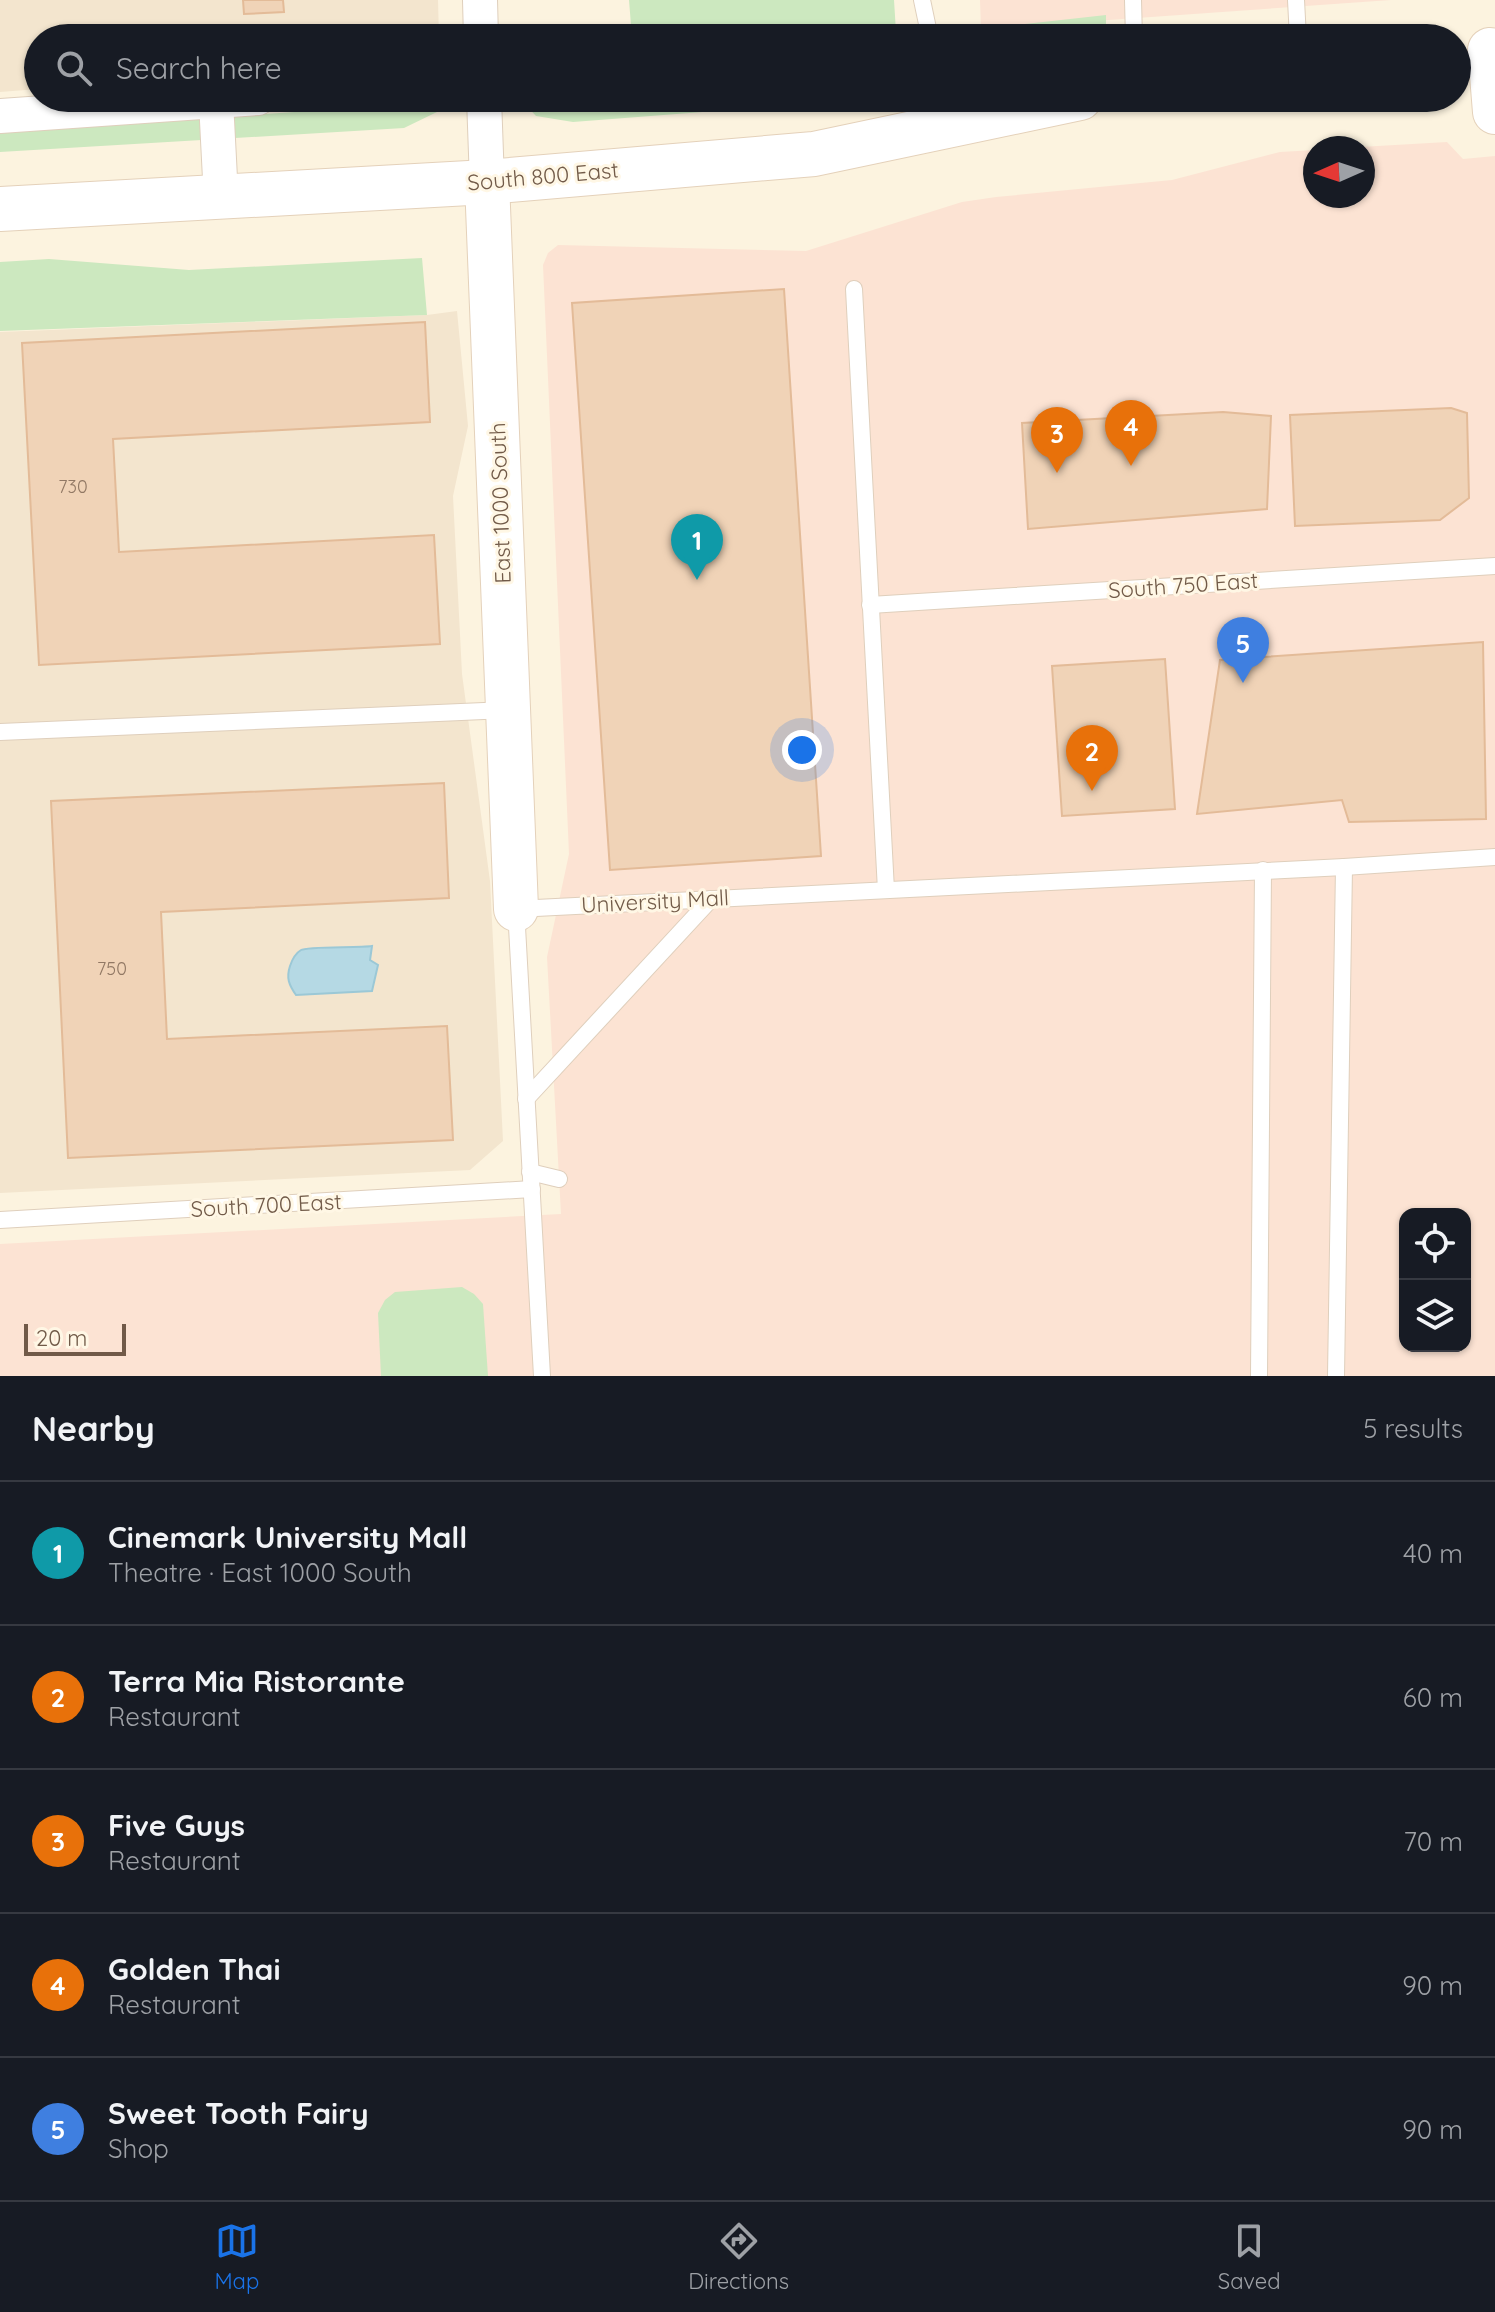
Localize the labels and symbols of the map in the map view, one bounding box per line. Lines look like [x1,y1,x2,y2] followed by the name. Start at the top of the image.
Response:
[1303,136,1375,208] north arrow
[466,155,620,197] street label: South 800 East
[1105,400,1157,466] pin: 4
[1031,407,1083,473] pin: 3
[483,422,517,584] street label: East 1000 South
[58,475,88,498] house number: 730
[671,514,723,580] pin: 1
[1107,566,1259,604] street label: South 750 East
[1217,617,1269,683] pin: 5
[1066,725,1118,791] pin: 2
[782,730,822,770] your location
[580,883,730,919] street label: University Mall
[97,957,127,980] house number: 750
[190,1187,342,1223] street label: South 700 East
[24,1320,126,1356] scale bar

